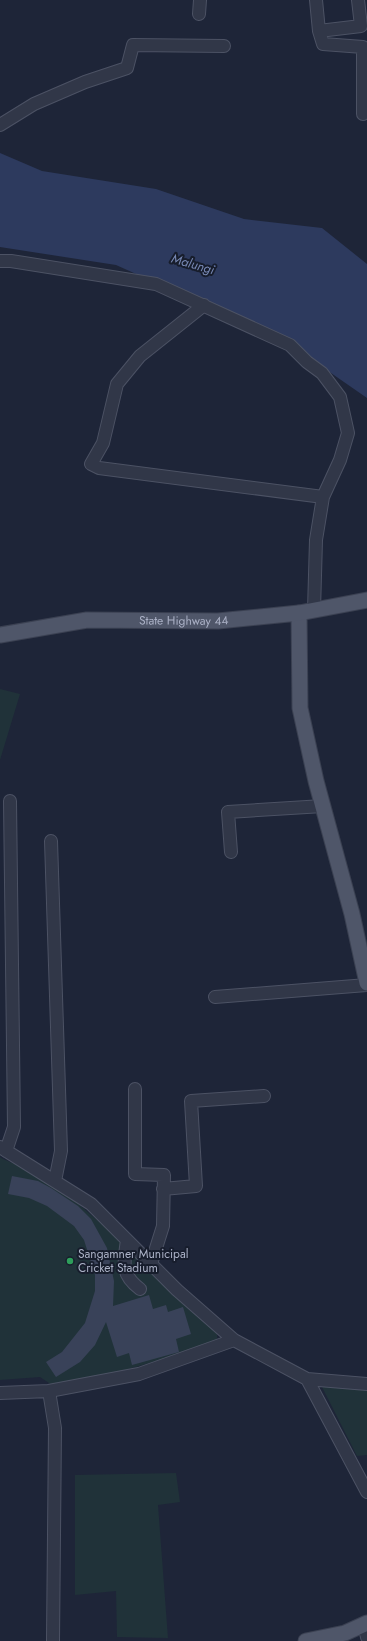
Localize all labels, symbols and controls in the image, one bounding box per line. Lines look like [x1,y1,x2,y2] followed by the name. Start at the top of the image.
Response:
[169,249,217,279] water label: Malungi
[139,611,229,630] street label: State Highway 44
[78,1245,189,1277] place label: Sangamner Municipal Cricket Stadium
[65,1256,75,1266] marker: Sangamner Municipal Cricket Stadium

